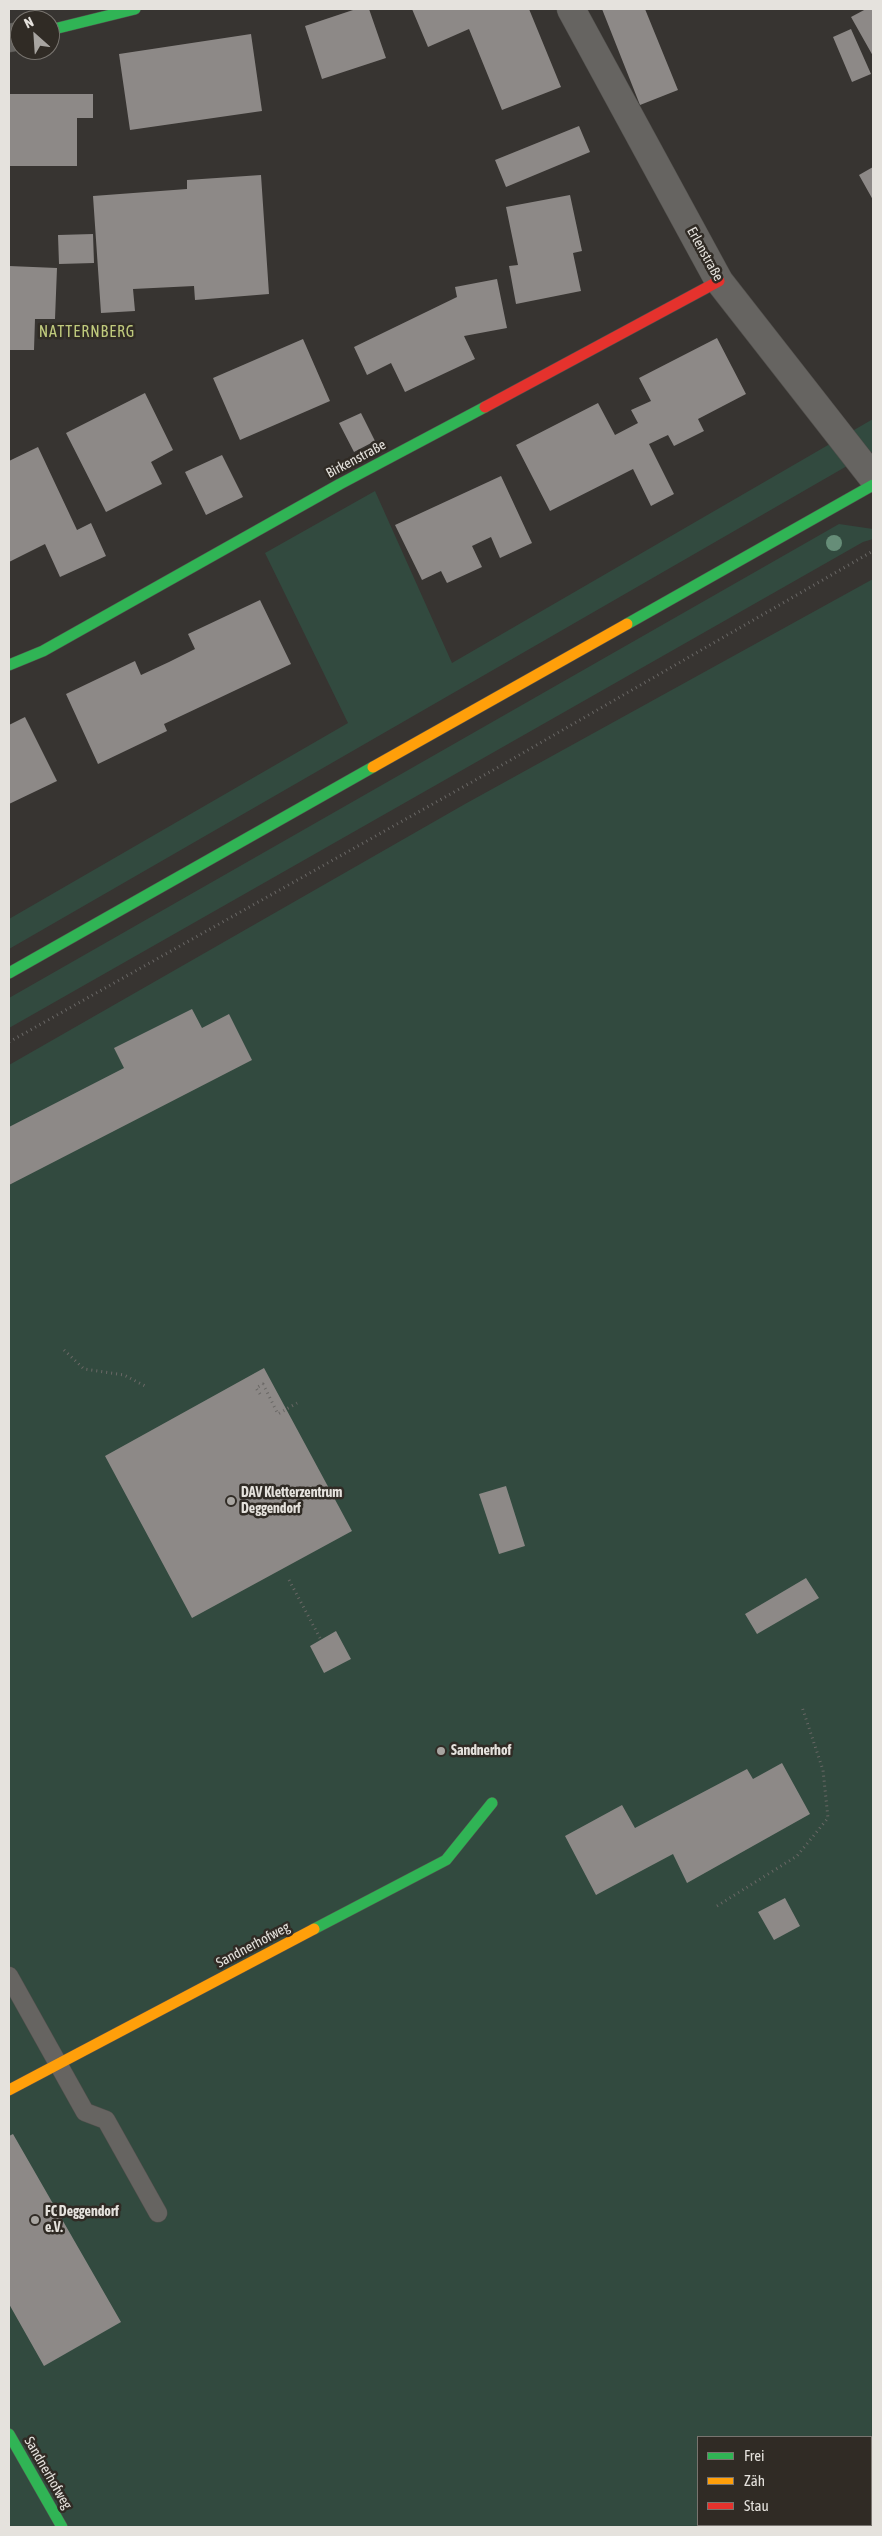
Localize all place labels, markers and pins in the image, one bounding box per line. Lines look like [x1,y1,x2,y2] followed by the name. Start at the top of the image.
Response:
[241,1485,342,1518] place label: DAV Kletterzentrum Deggendorf
[225,1495,237,1507] marker: DAV Kletterzentrum Deggendorf
[451,1743,511,1759] place label: Sandnerhof
[435,1745,447,1757] marker: Sandnerhof
[45,2204,119,2236] place label: FC Deggendorf e.V.
[29,2214,41,2226] marker: FC Deggendorf e.V.

